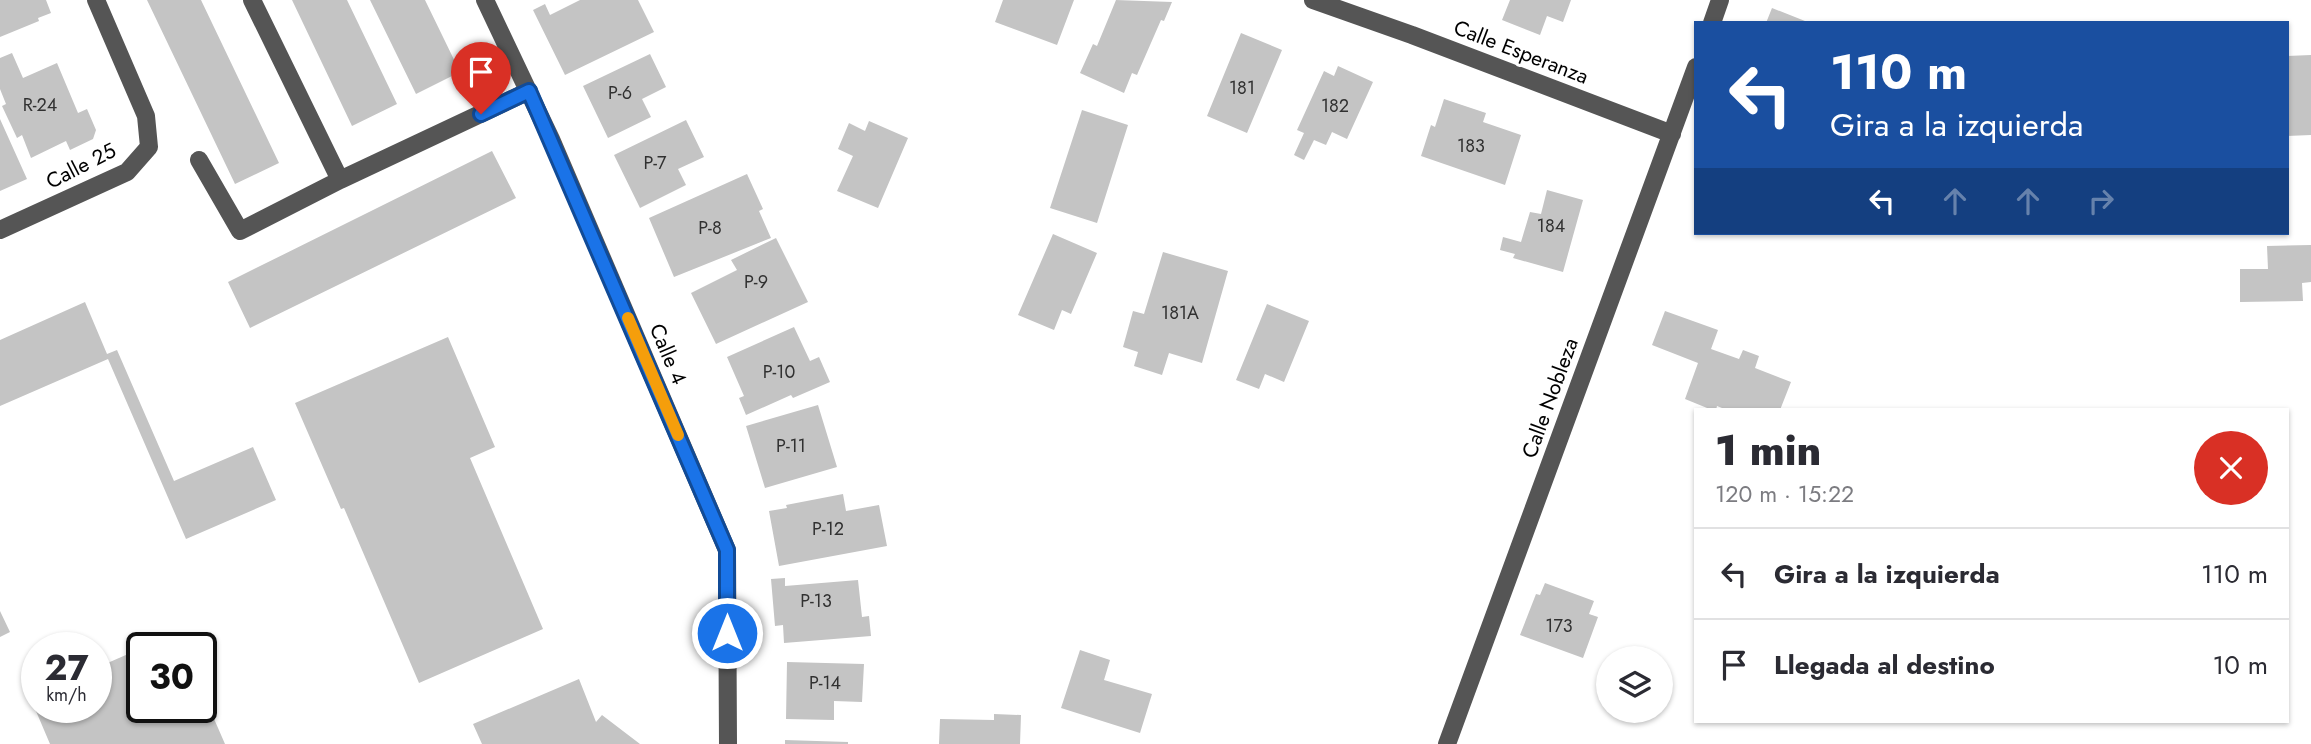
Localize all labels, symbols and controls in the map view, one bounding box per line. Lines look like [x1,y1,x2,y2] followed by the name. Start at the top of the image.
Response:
[1449,13,1593,91] street label: Calle Esperanza
[1830,37,1967,107] text: 110 m
[451,42,511,114] pin
[1715,49,1806,140] icon: left
[462,53,500,91] icon: arrive
[1229,75,1255,101] house number: 181
[608,80,632,106] house number: P-6
[23,92,57,118] house number: R-24
[1321,93,1349,119] house number: 182
[1830,102,2083,148] text: Gira a la izquierda
[1457,133,1485,159] house number: 183
[41,136,121,196] street label: Calle 25
[643,150,667,176] house number: P-7
[1863,182,1901,220] icon: left
[1936,182,1974,220] icon: ahead
[2009,182,2047,220] icon: ahead
[2082,182,2120,220] icon: right
[1537,213,1565,239] house number: 184
[698,215,722,241] house number: P-8
[744,269,768,295] house number: P-9
[1161,300,1199,326] house number: 181A
[642,319,694,389] street label: Calle 4
[1514,334,1586,462] street label: Calle Nobleza
[763,359,795,385] house number: P-10
[1715,420,1821,481] text: 1 min
[2194,431,2268,505] button: close
[776,433,806,459] house number: P-11
[1715,477,1854,511] text: 120 m · 15:22
[812,516,844,542] house number: P-12
[1715,555,1753,593] icon: left
[1774,555,2000,593] text: Gira a la izquierda
[2201,555,2268,593] text: 110 m
[800,588,832,614] house number: P-13
[690,596,764,670] position arrow
[1545,613,1573,639] house number: 173
[126,632,217,723] speed limit sign: 30
[44,643,89,693] text: 27
[1596,646,1673,723] map controls
[1596,646,1673,723] button: layers
[1715,646,1753,684] icon: arrive
[1774,646,1995,684] text: Llegada al destino
[2213,646,2268,684] text: 10 m
[809,670,841,696] house number: P-14
[46,682,87,708] text: km/h

